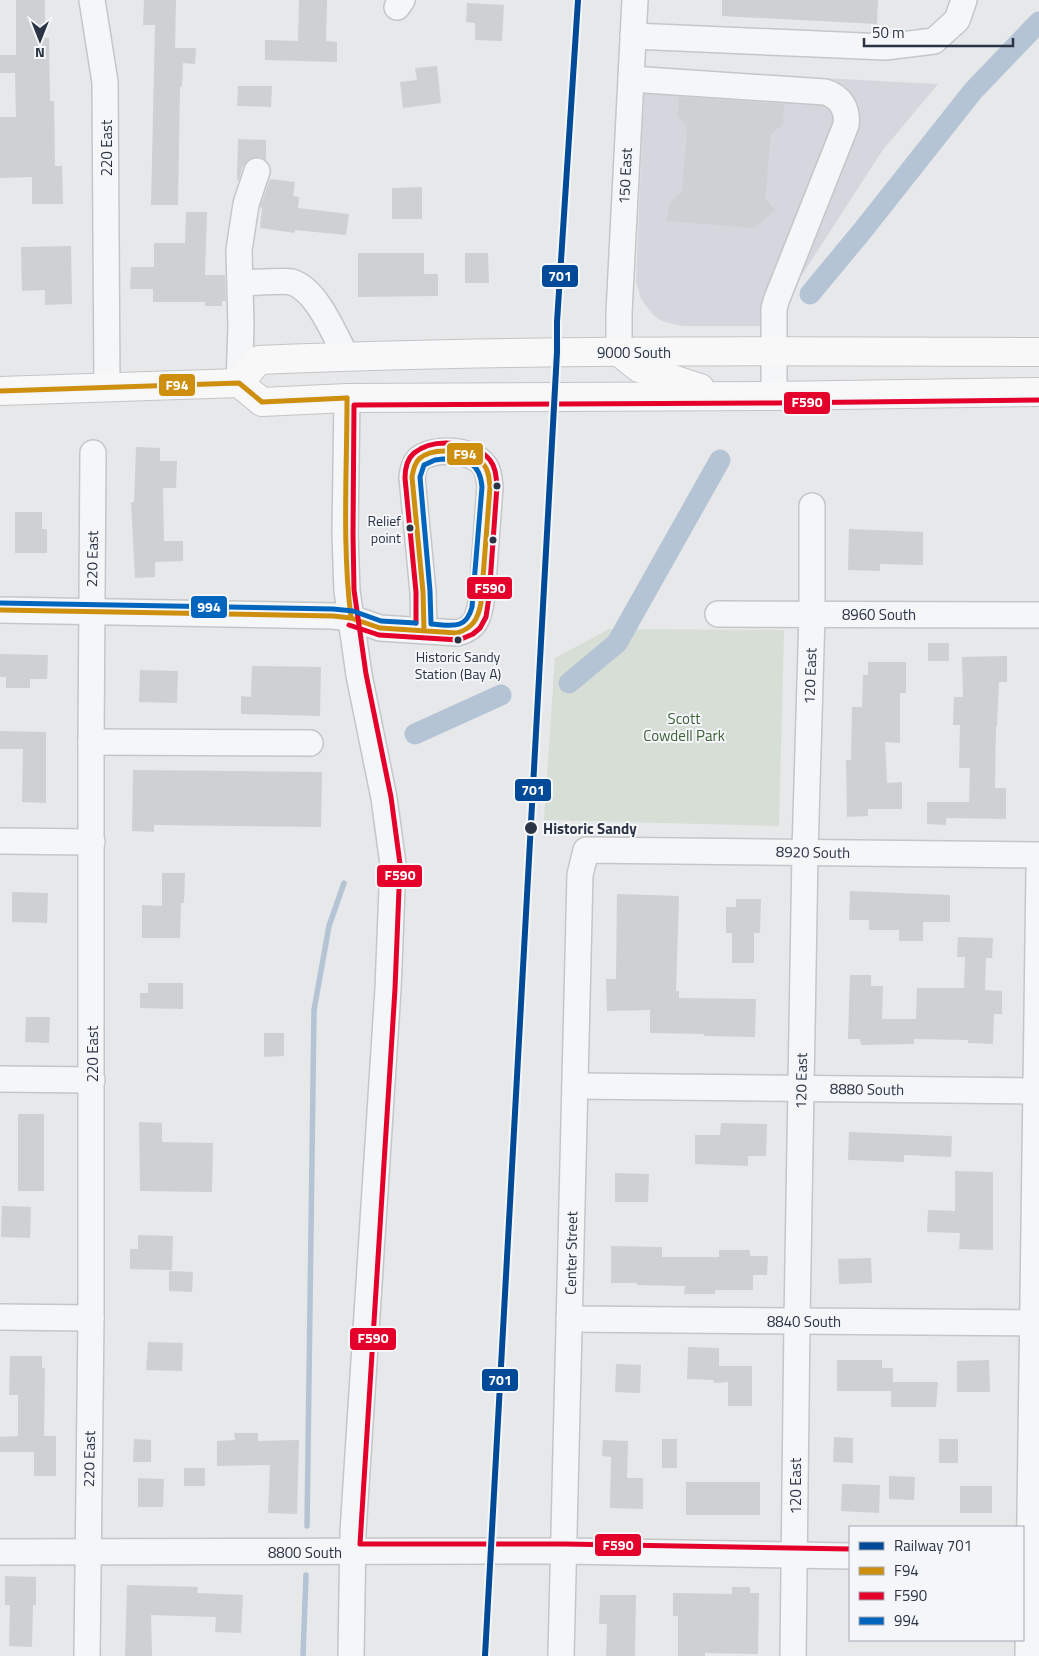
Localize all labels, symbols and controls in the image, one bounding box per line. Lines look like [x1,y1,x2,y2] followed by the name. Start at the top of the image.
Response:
[15,15,65,65] north arrow
[864,15,1013,47] scale bar
[872,21,905,44] text: 50 m
[35,43,45,64] text: N
[95,119,118,176] street label: 220 East
[612,146,638,205] street label: 150 East
[541,264,579,288] line badge: 701
[548,265,572,286] text: 701
[597,341,671,364] street label: 9000 South
[158,373,196,397] line badge: F94
[165,374,189,395] text: F94
[783,391,831,415] line badge: F590
[792,391,823,412] text: F590
[446,442,484,466] line badge: F94
[453,443,477,464] text: F94
[492,481,502,491] unlabelled marker
[367,510,401,548] place label: Relief point
[405,523,415,533] marker: Relief point
[80,530,104,587] street label: 220 East
[488,535,498,545] unlabelled marker
[466,576,513,600] line badge: F590
[475,577,506,598] text: F590
[190,595,228,619] line badge: 994
[197,596,221,617] text: 994
[842,603,916,626] street label: 8960 South
[453,635,463,645] marker: Historic Sandy Station (Bay A)
[415,646,501,684] place label: Historic Sandy Station (Bay A)
[798,647,823,705] street label: 120 East
[643,707,725,747] park label: Scott Cowdell Park
[514,778,552,802] line badge: 701
[521,779,545,800] text: 701
[543,817,637,840] place label: Historic Sandy
[523,820,539,836] marker: Historic Sandy
[776,840,850,864] street label: 8920 South
[376,864,423,888] line badge: F590
[385,864,416,885] text: F590
[81,1025,104,1082] street label: 220 East
[789,1052,813,1109] street label: 120 East
[830,1077,904,1101] street label: 8880 South
[559,1210,583,1295] street label: Center Street
[767,1310,841,1333] street label: 8840 South
[349,1327,397,1351] line badge: F590
[358,1327,389,1348] text: F590
[481,1368,519,1392] line badge: 701
[488,1369,512,1390] text: 701
[77,1430,101,1487] street label: 220 East
[784,1457,807,1514] street label: 120 East
[849,1526,1024,1641] legend
[594,1533,642,1557] line badge: F590
[603,1534,634,1555] text: F590
[894,1534,972,1557] text: Railway 701
[268,1541,342,1564] street label: 8800 South
[894,1559,919,1582] text: F94
[894,1584,927,1607] text: F590
[894,1609,919,1632] text: 994

